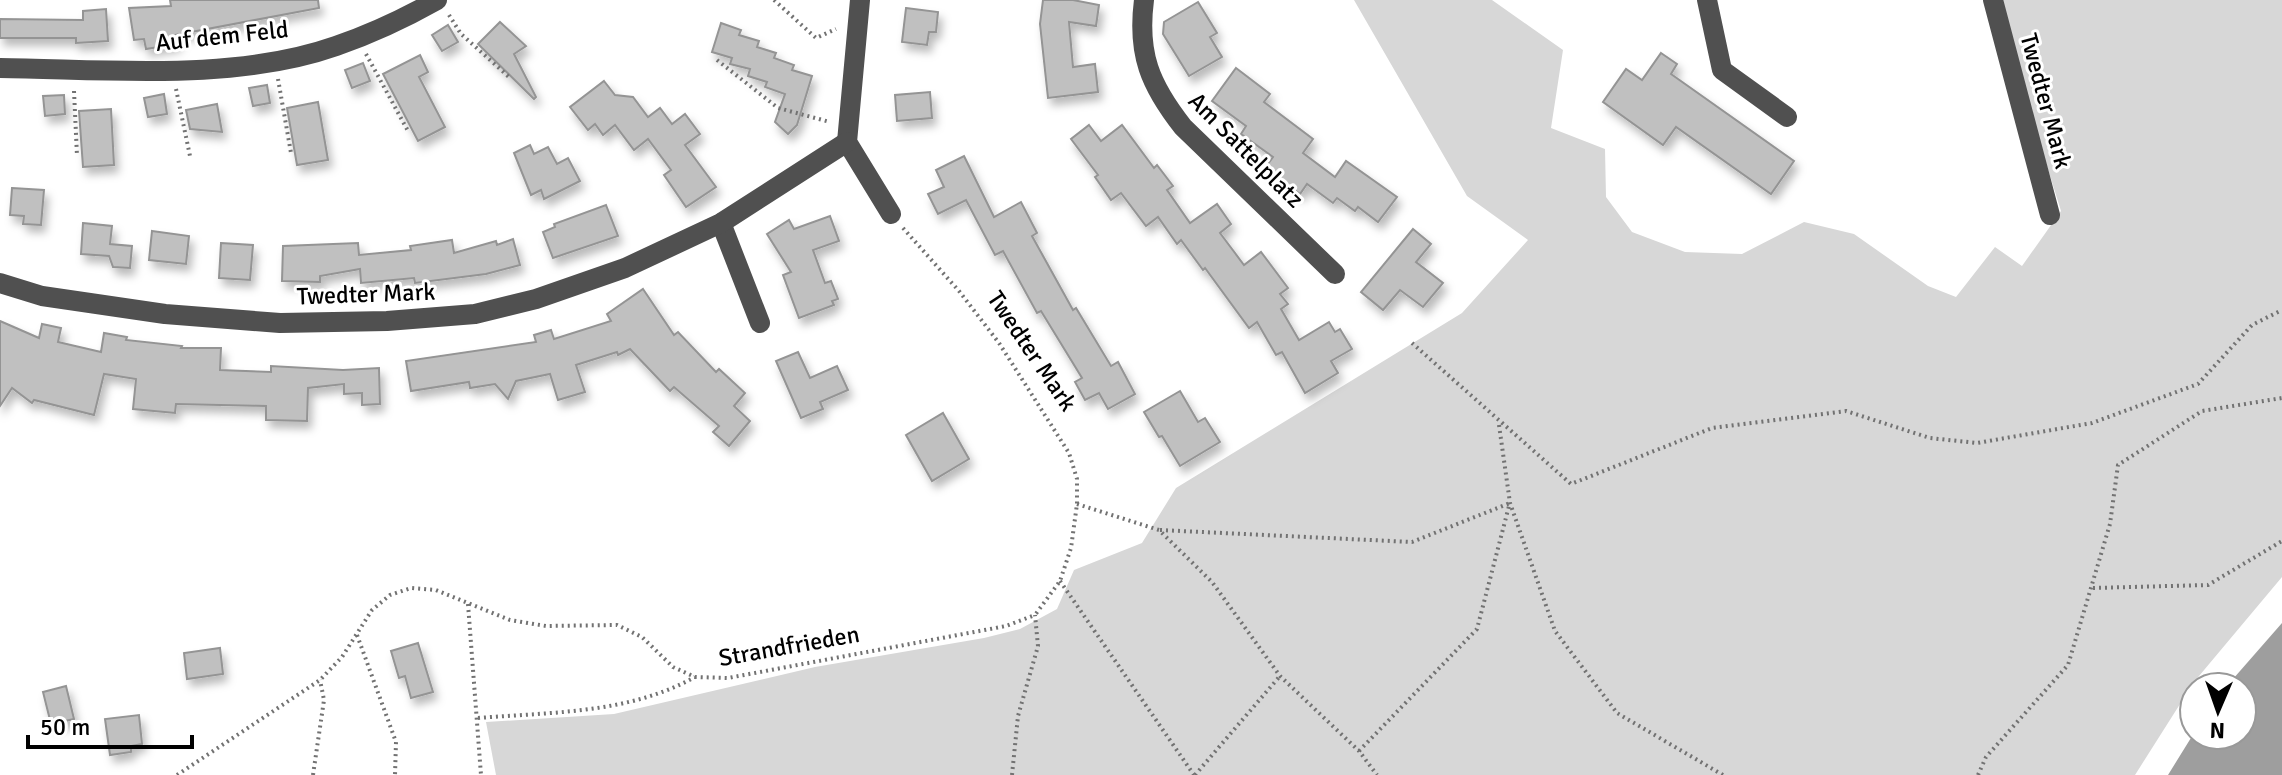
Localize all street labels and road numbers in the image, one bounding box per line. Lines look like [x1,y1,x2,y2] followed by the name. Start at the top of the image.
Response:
[154,14,290,58] street label: Auf dem Feld
[2014,30,2078,172] street label: Twedter Mark
[1182,86,1310,214] street label: Am Sattelplatz
[296,277,436,311] street label: Twedter Mark
[981,285,1083,417] street label: Twedter Mark
[716,619,862,673] street label: Strandfrieden

